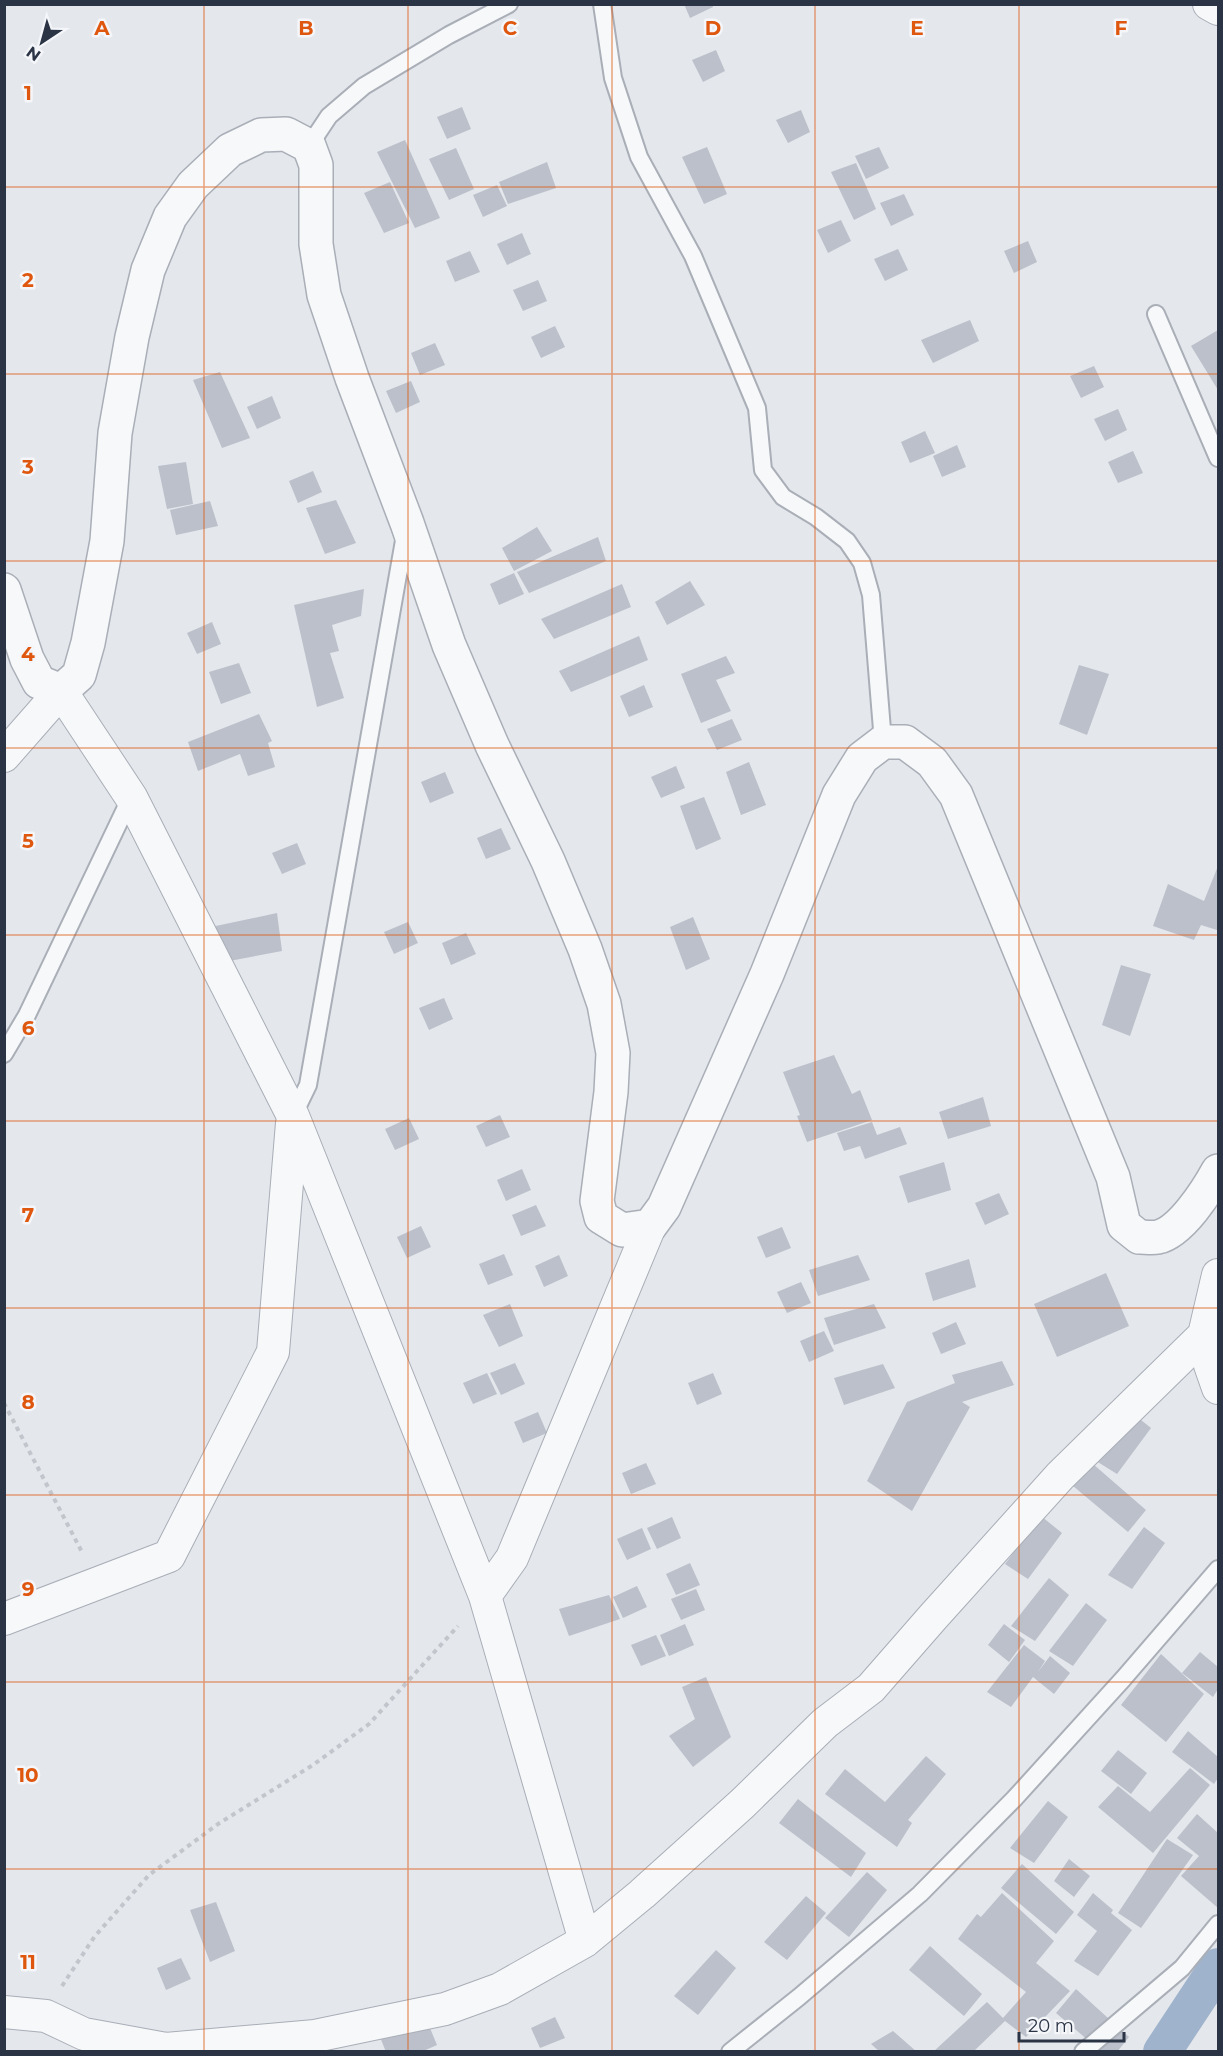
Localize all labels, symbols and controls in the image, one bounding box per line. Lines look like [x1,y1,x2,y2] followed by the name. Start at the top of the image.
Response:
[12,12,72,72] north arrow
[93,16,110,40] text: A
[298,16,314,40] text: B
[503,16,518,40] text: C
[705,16,721,40] text: D
[910,16,924,40] text: E
[1115,16,1128,40] text: F
[23,42,44,65] text: N
[24,81,32,105] text: 1
[22,268,34,292] text: 2
[21,455,34,479] text: 3
[21,642,35,666] text: 4
[22,829,34,853] text: 5
[22,1016,35,1040] text: 6
[22,1203,34,1227] text: 7
[21,1390,35,1414] text: 8
[22,1577,34,1601] text: 9
[17,1763,39,1787] text: 10
[20,1950,36,1974] text: 11
[1019,2005,1124,2043] scale bar
[1028,2015,1074,2037] text: 20 m

